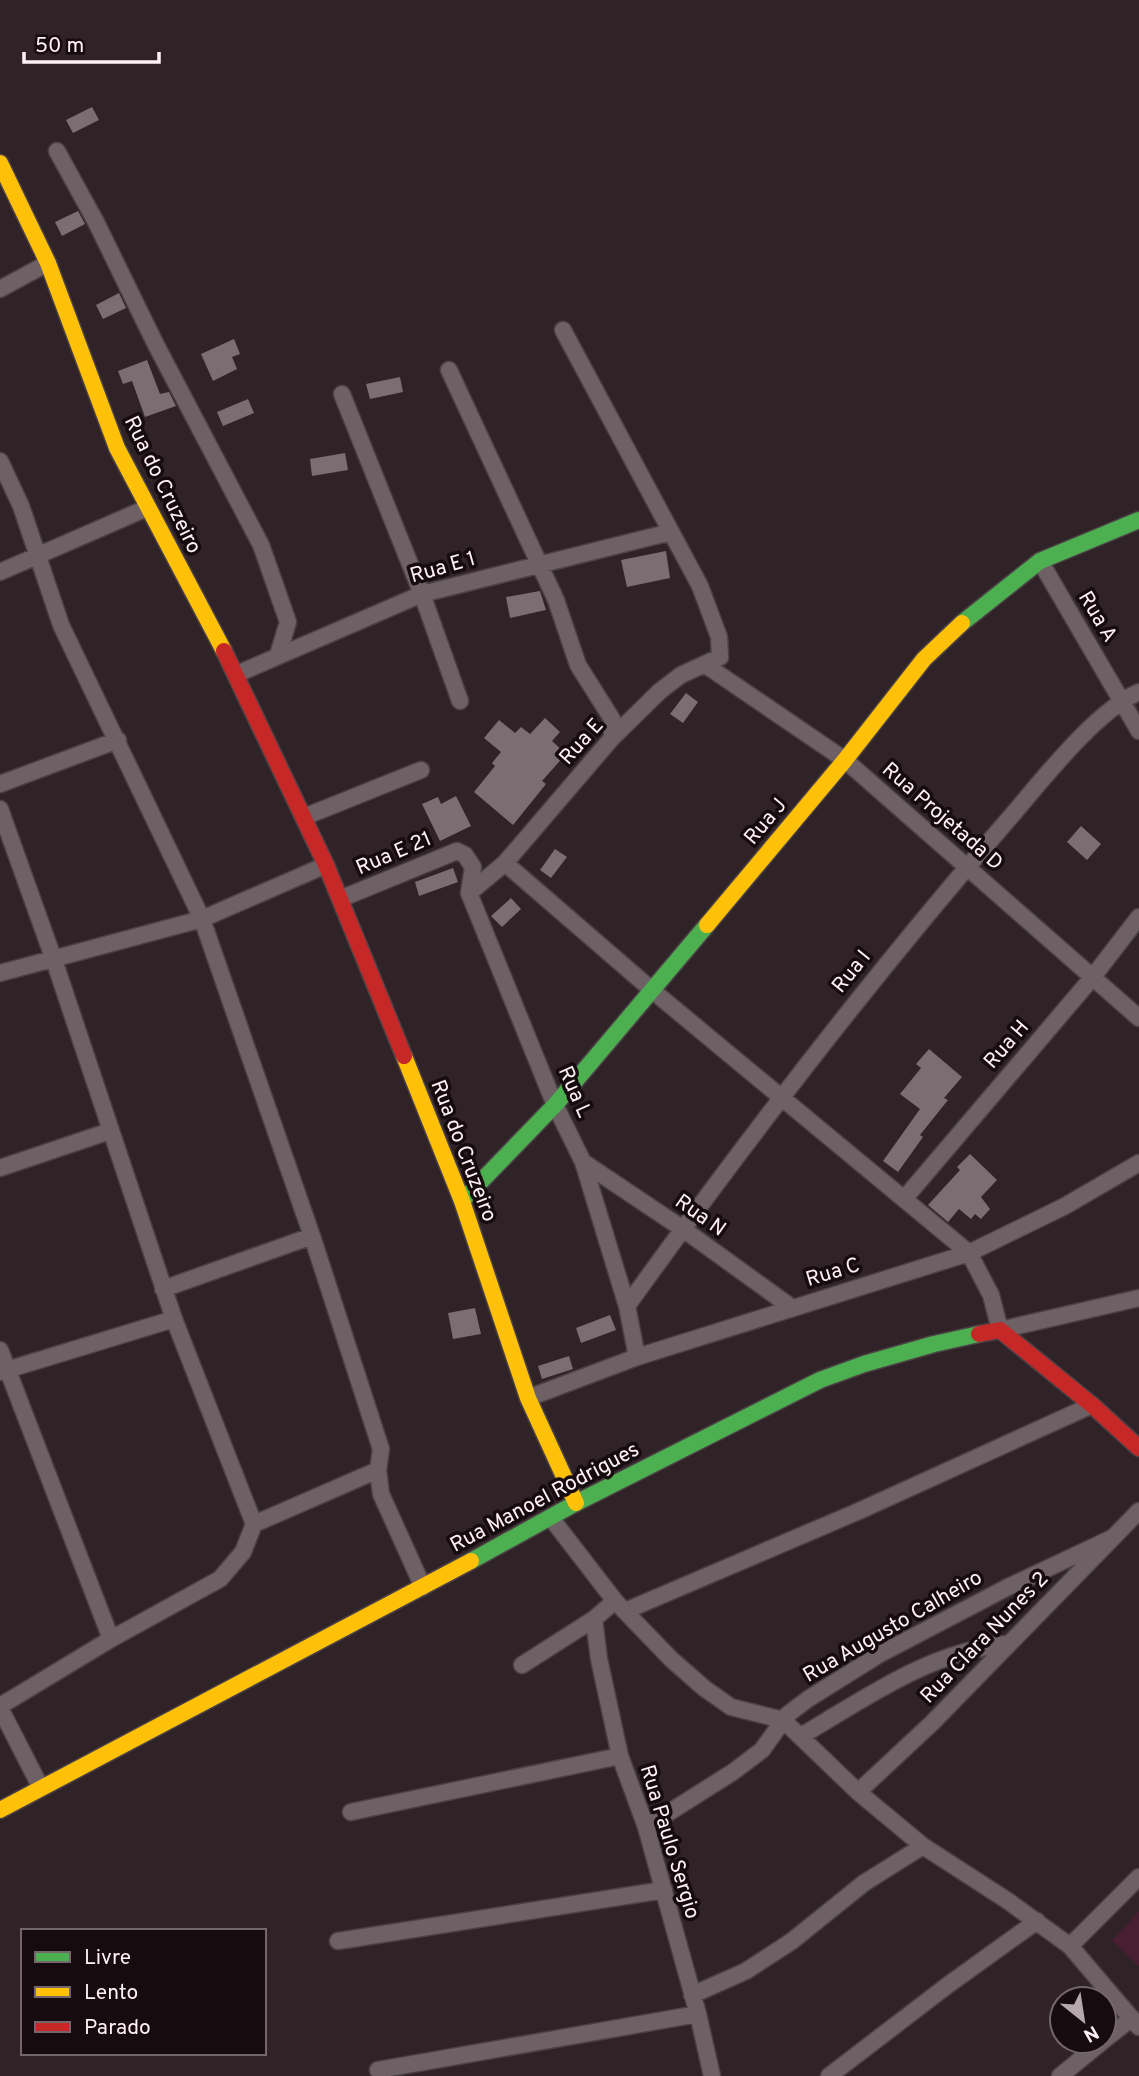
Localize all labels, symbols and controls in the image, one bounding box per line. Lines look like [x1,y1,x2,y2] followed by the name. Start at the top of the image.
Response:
[24,21,159,65] scale bar
[35,33,84,60] text: 50 m
[117,412,207,558] street label: Rua do Cruzeiro
[407,546,479,590] street label: Rua E 1
[1071,586,1123,648] street label: Rua A
[554,713,610,771] street label: Rua E
[876,757,1008,877] street label: Rua Projetada D
[739,793,793,851] street label: Rua J
[352,826,436,882] street label: Rua E 21
[827,945,877,999] street label: Rua I
[978,1015,1036,1075] street label: Rua H
[551,1062,597,1122] street label: Rua L
[424,1076,502,1226] street label: Rua do Cruzeiro
[669,1189,731,1243] street label: Rua N
[803,1252,863,1294] street label: Rua C
[446,1437,644,1559] street label: Rua Manoel Rodrigues
[799,1565,987,1689] street label: Rua Augusto Calheiro
[915,1566,1055,1710] street label: Rua Clara Nunes 2
[633,1762,705,1922] street label: Rua Paulo Sergio
[21,1929,266,2055] legend
[84,1945,131,1972] text: Livre
[84,1980,138,2007] text: Lento
[1048,1985,1118,2055] north arrow
[84,2015,151,2042] text: Parado
[1079,2019,1102,2047] text: N

